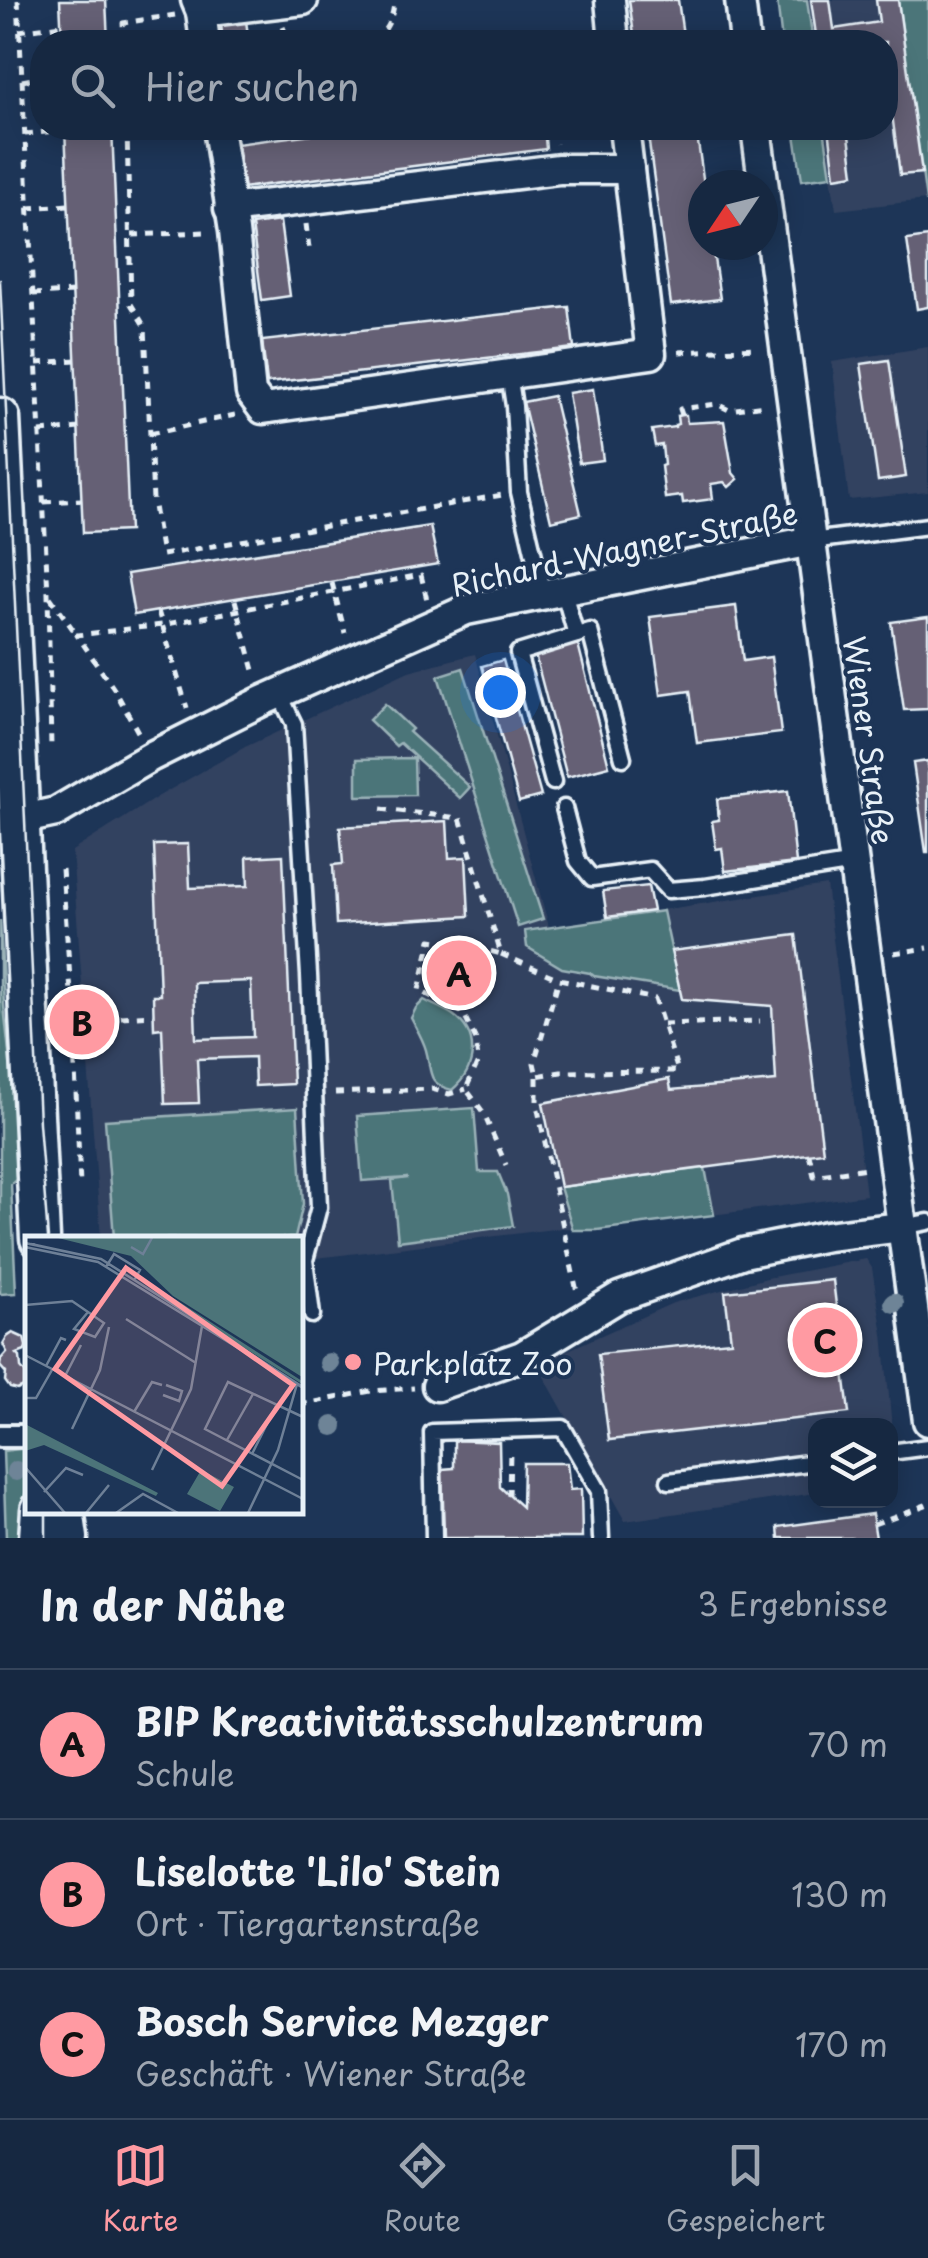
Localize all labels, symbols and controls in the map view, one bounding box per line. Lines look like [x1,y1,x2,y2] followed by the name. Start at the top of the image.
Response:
[30,30,898,140] search box
[145,57,359,114] text: Hier suchen
[65,58,120,113] icon: search
[688,170,778,260] north arrow
[447,489,801,607] street label: Richard-Wagner-Straße
[833,633,907,847] street label: Wiener Straße
[475,667,526,718] your location
[426,936,492,1010] pin: A
[49,984,114,1060] pin: B
[25,1236,302,1513] inset map
[792,1302,858,1378] pin: C
[373,1340,573,1385] place label: Parkplatz Zoo
[342,1351,364,1373] marker: Parkplatz Zoo
[808,1418,898,1508] map controls
[808,1418,898,1508] button: layers
[40,1572,285,1635] text: In der Nähe
[697,1579,888,1627] text: 3 Ergebnisse
[135,1692,704,1749] text: BIP Kreativitätsschulzentrum
[60,1720,85,1768] text: A
[808,1720,888,1768] text: 70 m
[135,1749,234,1797] text: Schule
[135,1842,501,1899] text: Liselotte 'Lilo' Stein
[62,1870,83,1918] text: B
[791,1870,888,1918] text: 130 m
[135,1899,480,1947] text: Ort · Tiergartenstraße
[135,1992,549,2049] text: Bosch Service Mezger
[60,2020,85,2068] text: C
[795,2020,888,2068] text: 170 m
[135,2049,527,2097] text: Geschäft · Wiener Straße
[103,2138,178,2241] tab: Karte
[384,2138,461,2241] tab: Route
[666,2138,825,2241] tab: Gespeichert

